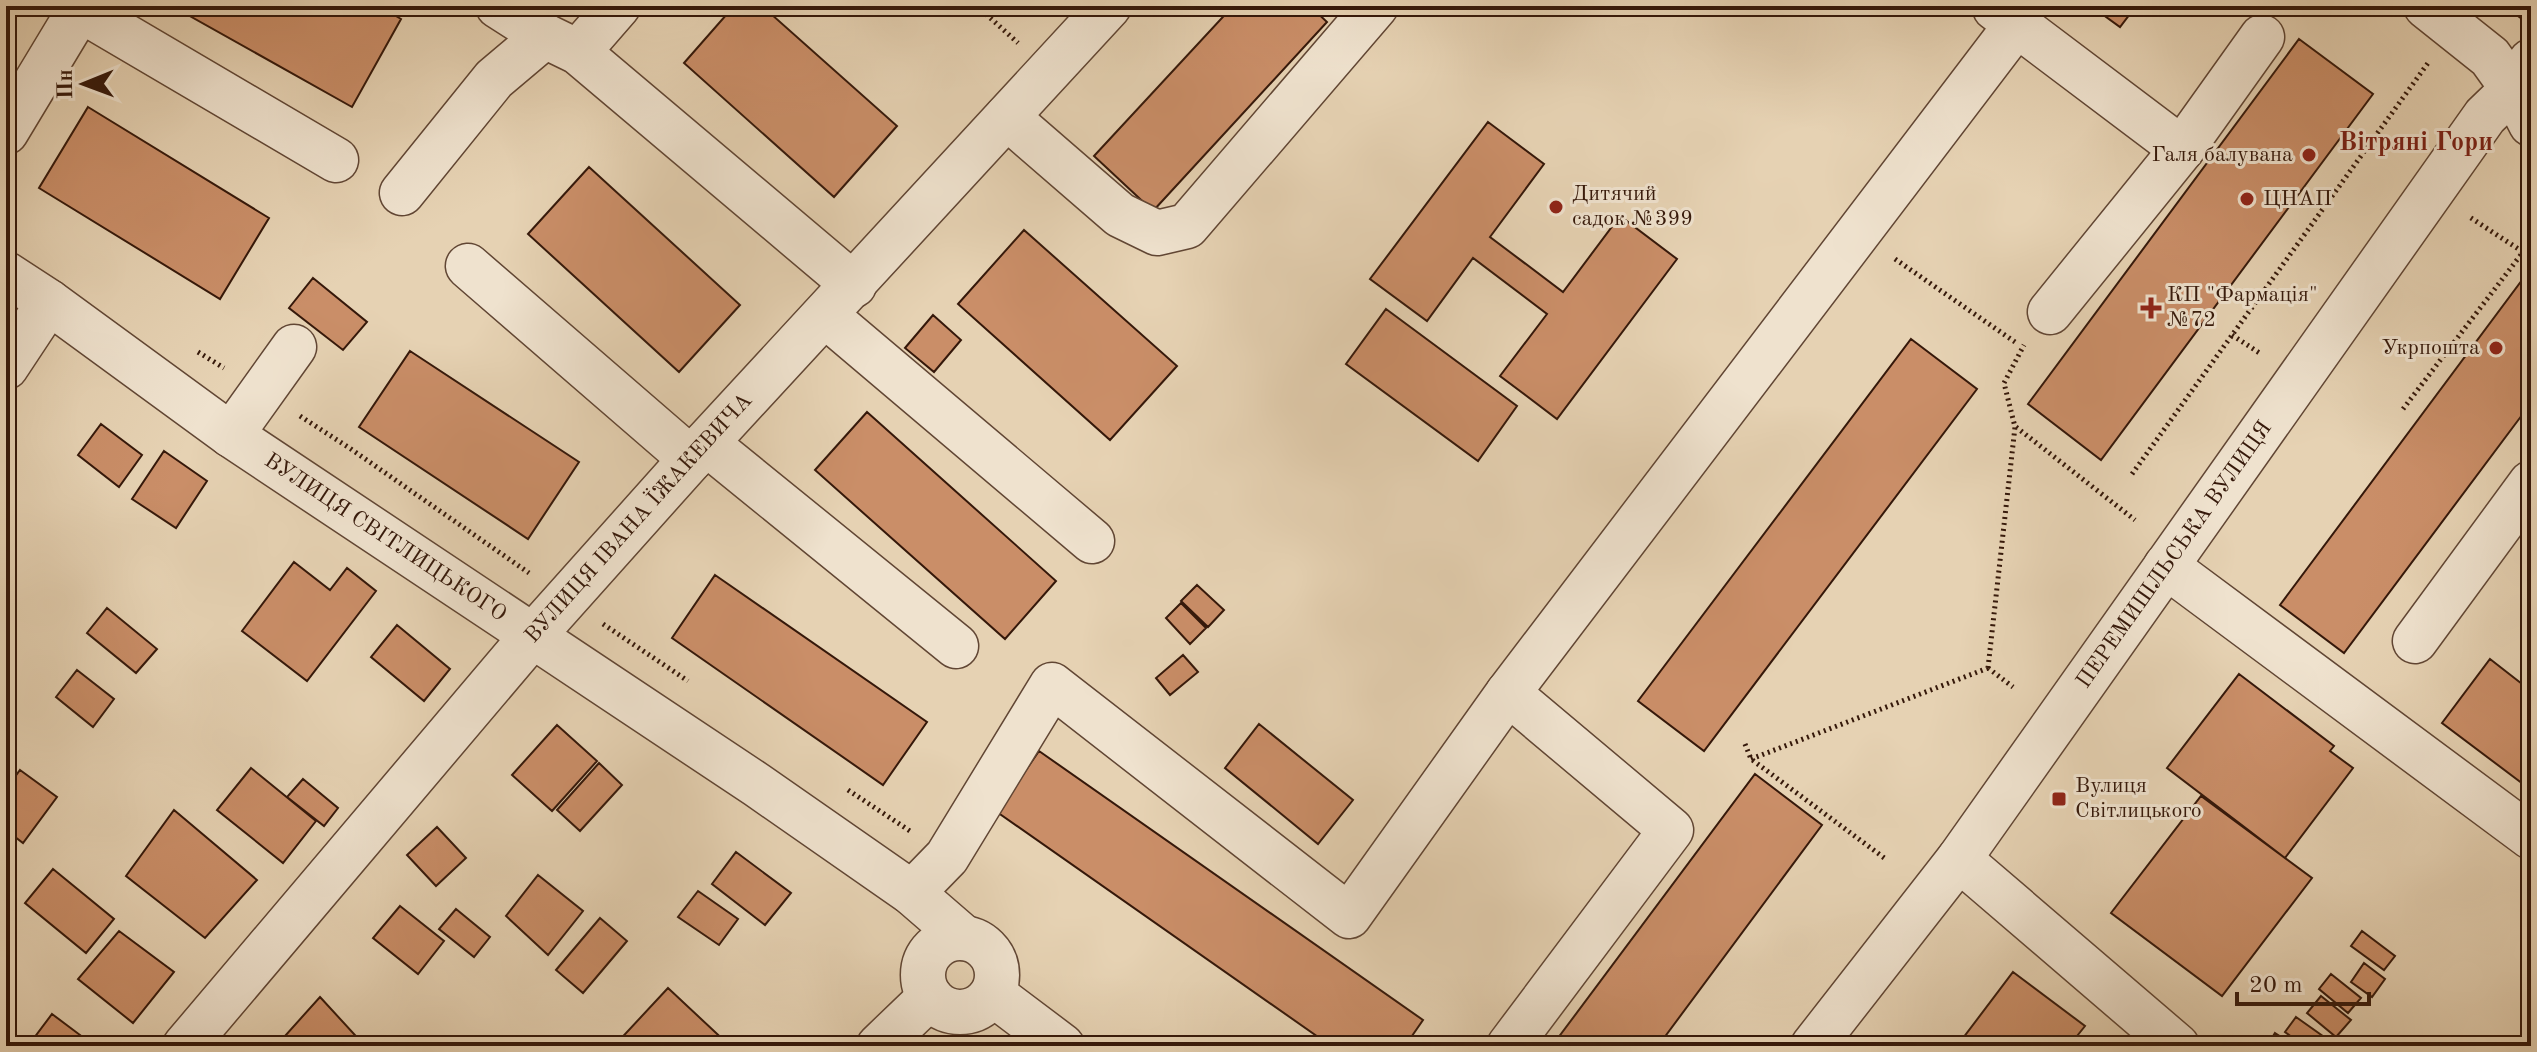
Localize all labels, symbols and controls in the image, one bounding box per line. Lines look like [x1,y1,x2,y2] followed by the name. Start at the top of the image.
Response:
[44,44,124,124] north arrow
[55,69,77,100] text: Пн
[2339,130,2493,156] district label: Вітряні Гори
[2151,144,2293,166] place label: Галя балувана
[2300,146,2318,164] marker: Галя балувана
[1572,183,1693,230] place label: Дитячий садок №399
[2263,188,2332,210] place label: ЦНАП
[2238,190,2256,208] marker: ЦНАП
[1547,198,1565,216] marker: Дитячий садок №399
[2167,284,2318,331] place label: КП "Фармація" №72
[2142,299,2160,317] marker: КП "Фармація" №72
[2382,337,2480,359] place label: Укрпошта
[2487,339,2505,357] marker: Укрпошта
[521,389,757,647] street label: ВУЛИЦЯ ІВАНА ЇЖАКЕВИЧА
[2073,417,2276,692] street label: ПЕРЕМИШЛЬСЬКА ВУЛИЦЯ
[260,449,510,626] street label: ВУЛИЦЯ СВІТЛИЦЬКОГО
[2075,775,2202,822] place label: Вулиця Світлицького
[2050,790,2068,808] marker: Вулиця Світлицького
[2237,956,2369,1006] scale bar
[2249,974,2303,998] text: 20 m

